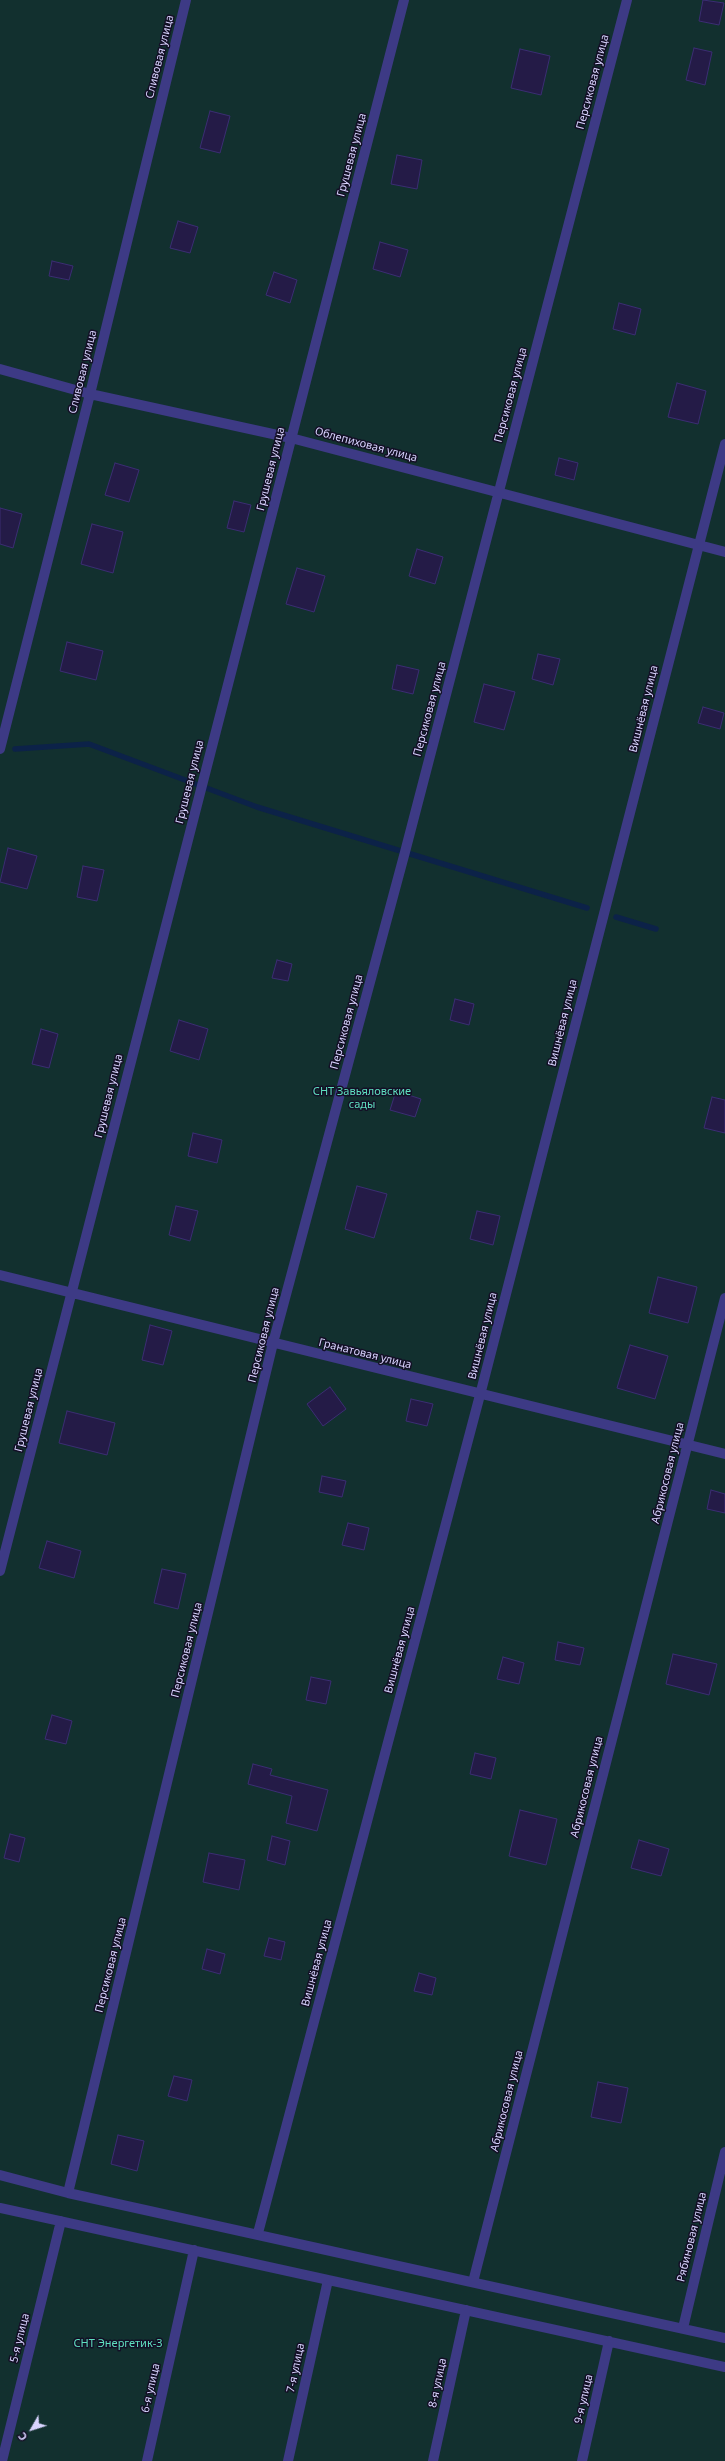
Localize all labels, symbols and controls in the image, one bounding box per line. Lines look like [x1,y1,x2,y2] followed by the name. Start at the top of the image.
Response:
[143,14,177,100] street label: Сливовая улица
[574,33,612,131] street label: Персиковая улица
[335,112,369,198] street label: Грушевая улица
[66,329,100,415] street label: Сливовая улица
[492,346,530,444] street label: Персиковая улица
[313,425,419,465] street label: Облепиховая улица
[254,426,288,512] street label: Грушевая улица
[411,660,449,758] street label: Персиковая улица
[627,664,661,754] street label: Вишнёвая улица
[173,739,207,825] street label: Грушевая улица
[328,973,366,1071] street label: Персиковая улица
[546,978,580,1068] street label: Вишнёвая улица
[92,1053,126,1139] street label: Грушевая улица
[313,1085,411,1111] park label: СНТ Завьяловские сады
[246,1286,282,1384] street label: Персиковая улица
[466,1291,500,1381] street label: Вишнёвая улица
[317,1336,413,1372] street label: Гранатовая улица
[12,1367,46,1453] street label: Грушевая улица
[649,1421,687,1525] street label: Абрикосовая улица
[169,1601,205,1699] street label: Персиковая улица
[382,1605,418,1695] street label: Вишнёвая улица
[568,1735,606,1839] street label: Абрикосовая улица
[93,1916,129,2014] street label: Персиковая улица
[299,1918,335,2008] street label: Вишнёвая улица
[488,2049,526,2153] street label: Абрикосовая улица
[674,2191,710,2283] street label: Рябиновая улица
[8,2312,32,2364] street label: 5-я улица
[74,2337,162,2351] park label: СНТ Энергетик-3
[284,2342,308,2394] street label: 7-я улица
[426,2357,450,2409] street label: 8-я улица
[139,2362,163,2414] street label: 6-я улица
[572,2373,596,2425] street label: 9-я улица
[12,2409,52,2449] north arrow
[14,2429,30,2444] text: С

